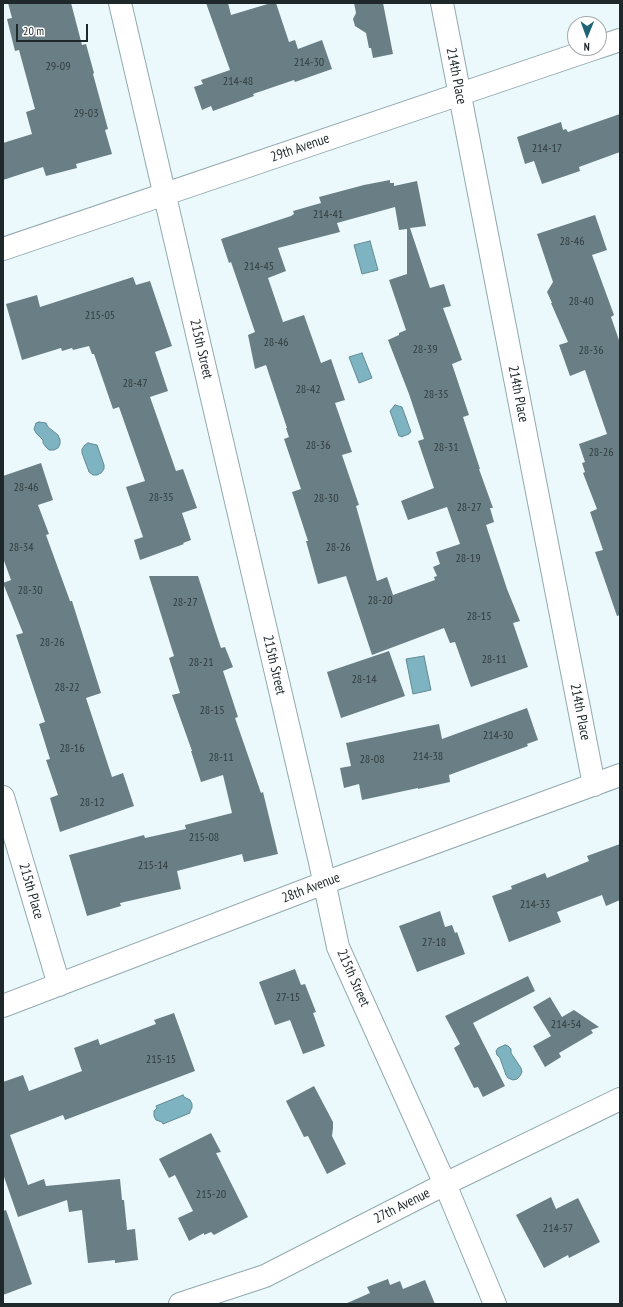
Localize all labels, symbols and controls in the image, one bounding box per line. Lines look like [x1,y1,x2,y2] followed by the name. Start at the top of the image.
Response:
[18,16,90,42] scale bar
[567,16,607,56] north arrow
[23,23,44,38] text: 20 m
[584,40,590,54] text: N
[442,46,470,106] street label: 214th Place
[294,56,324,70] house number: 214-30
[45,60,71,74] house number: 29-09
[223,75,253,89] house number: 214-48
[73,107,99,121] house number: 29-03
[268,130,332,166] street label: 29th Avenue
[532,142,562,156] house number: 214-17
[313,208,343,222] house number: 214-41
[559,235,585,249] house number: 28-46
[244,260,274,274] house number: 214-45
[568,295,594,309] house number: 28-40
[85,309,115,323] house number: 215-05
[186,317,216,381] street label: 215th Street
[263,336,289,350] house number: 28-46
[412,343,438,357] house number: 28-39
[578,344,604,358] house number: 28-36
[504,364,532,424] street label: 214th Place
[122,377,148,391] house number: 28-47
[295,383,321,397] house number: 28-42
[423,388,449,402] house number: 28-35
[305,439,331,453] house number: 28-36
[433,441,459,455] house number: 28-31
[588,446,614,460] house number: 28-26
[13,481,39,495] house number: 28-46
[148,491,174,505] house number: 28-35
[313,492,339,506] house number: 28-30
[456,501,482,515] house number: 28-27
[8,541,34,555] house number: 28-34
[325,541,351,555] house number: 28-26
[455,552,481,566] house number: 28-19
[17,584,43,598] house number: 28-30
[367,594,393,608] house number: 28-20
[172,596,198,610] house number: 28-27
[466,610,492,624] house number: 28-15
[259,633,289,697] street label: 215th Street
[39,636,65,650] house number: 28-26
[481,653,507,667] house number: 28-11
[188,656,214,670] house number: 28-21
[351,673,377,687] house number: 28-14
[54,681,80,695] house number: 28-22
[566,682,594,742] street label: 214th Place
[199,704,225,718] house number: 28-15
[483,729,513,743] house number: 214-30
[59,742,85,756] house number: 28-16
[413,750,443,764] house number: 214-38
[208,751,234,765] house number: 28-11
[359,753,385,767] house number: 28-08
[79,796,105,810] house number: 28-12
[189,831,219,845] house number: 215-08
[138,859,168,873] house number: 215-14
[15,861,47,921] street label: 215th Place
[280,869,342,907] street label: 28th Avenue
[520,898,550,912] house number: 214-33
[422,936,446,950] house number: 27-18
[333,947,373,1009] street label: 215th Street
[276,991,300,1005] house number: 27-15
[551,1018,581,1032] house number: 214-54
[146,1053,176,1067] house number: 215-15
[371,1185,433,1227] street label: 27th Avenue
[196,1188,226,1202] house number: 215-20
[543,1222,573,1236] house number: 214-57

